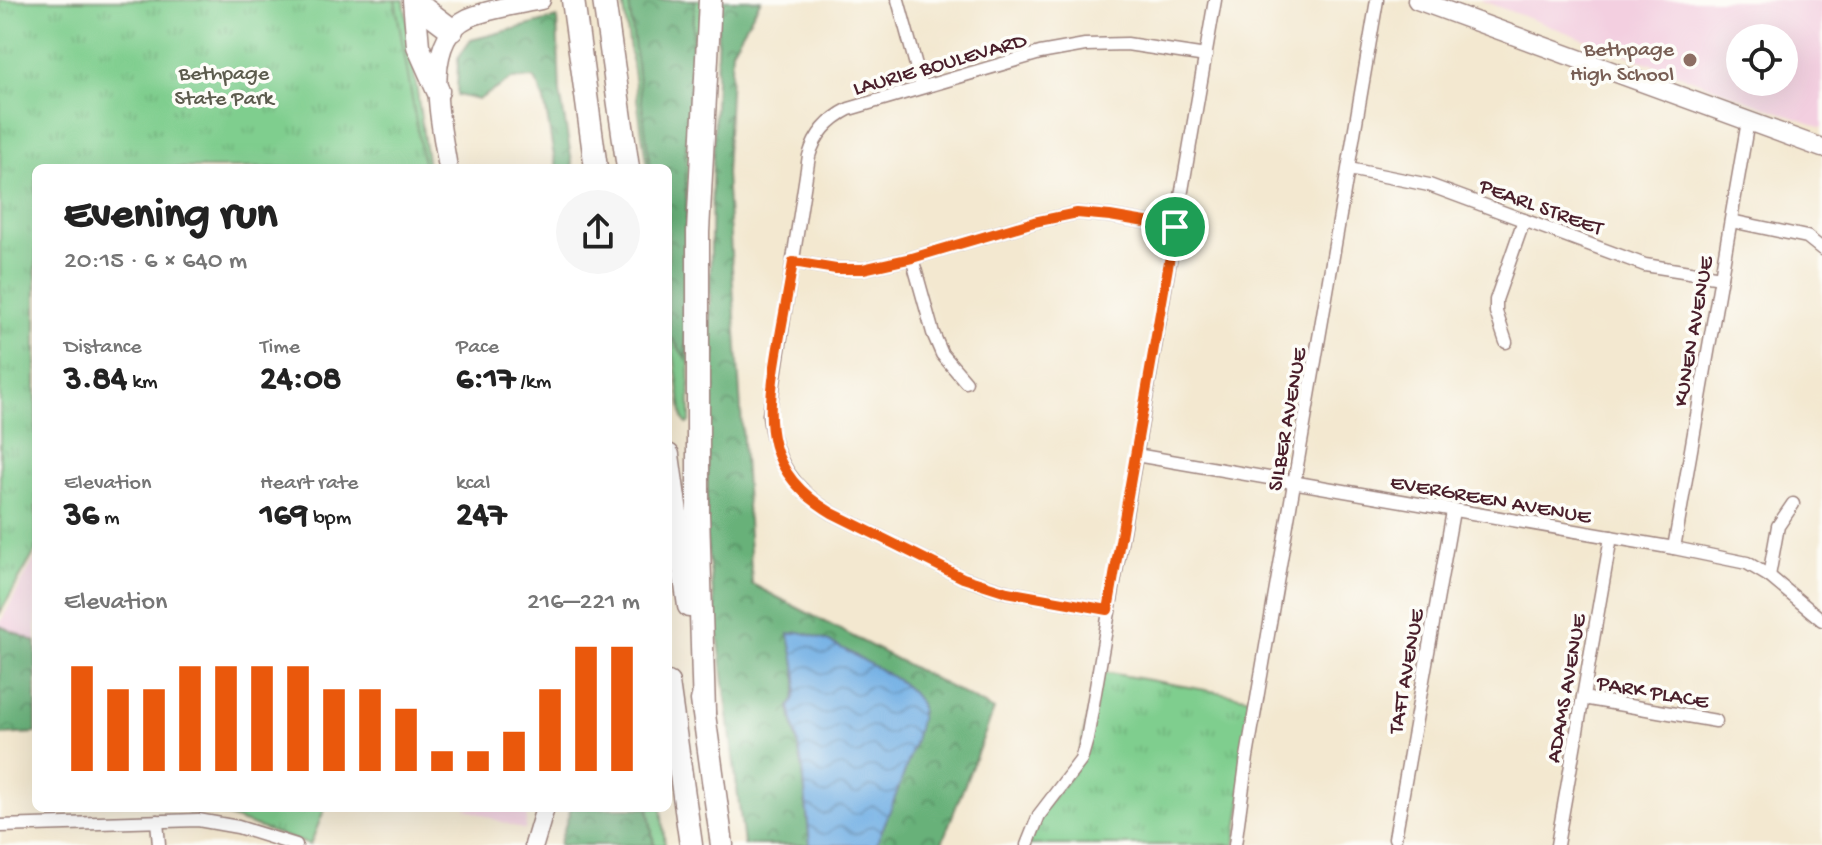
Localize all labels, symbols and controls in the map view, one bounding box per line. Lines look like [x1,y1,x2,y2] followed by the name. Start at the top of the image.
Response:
[1726,24,1798,96] map controls
[1726,24,1798,96] button: locate
[850,28,1031,103] street label: LAURIE BOULEVARD
[1570,38,1675,89] place label: Bethpage High School
[1681,51,1699,69] marker: Bethpage High School
[175,62,276,113] park label: Bethpage State Park
[1474,174,1607,244] street label: PEARL STREET
[556,190,640,274] button: share
[64,191,277,243] text: Evening run
[1141,193,1209,261] pin
[1153,205,1197,249] icon: arrive
[64,247,247,278] text: 20:15 · 6 × 640 m
[1669,253,1721,409] street label: KUNEN AVENUE
[64,335,142,361] text: Distance
[260,335,300,361] text: Time
[456,335,499,361] text: Pace
[1264,345,1315,493] street label: SILBER AVENUE
[64,361,127,401] text: 3.84
[260,361,341,401] text: 24:08
[456,361,515,401] text: 6:17
[127,370,158,396] text: km
[515,370,551,396] text: /km
[1388,470,1594,532] street label: EVERGREEN AVENUE
[64,471,151,497] text: Elevation
[260,471,358,497] text: Heart rate
[456,471,490,497] text: kcal
[64,497,99,537] text: 36
[260,497,308,537] text: 169
[456,497,506,537] text: 247
[99,506,120,532] text: m
[308,506,351,532] text: bpm
[64,588,167,619] text: Elevation
[527,588,640,619] text: 216–221 m
[1384,606,1432,738] street label: TAFT AVENUE
[1542,611,1594,765] street label: ADAMS AVENUE
[1594,671,1711,717] street label: PARK PLACE

